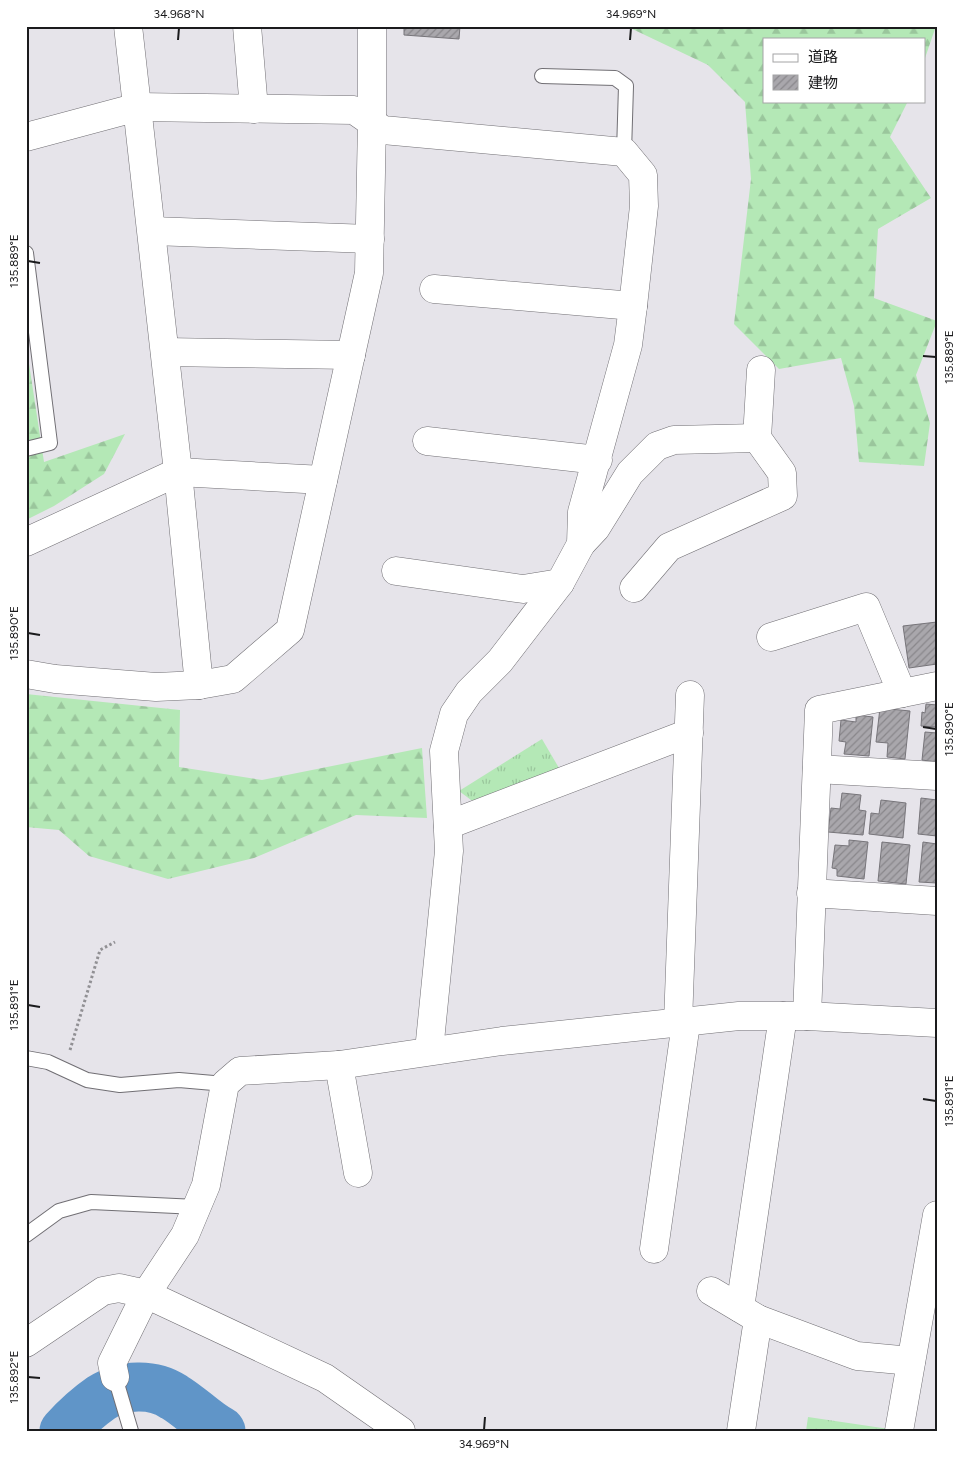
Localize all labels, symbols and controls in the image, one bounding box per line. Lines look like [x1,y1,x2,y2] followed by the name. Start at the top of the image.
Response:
[153,7,205,21] text: 34.968°N
[606,7,656,21] text: 34.969°N
[763,38,926,102] legend
[808,48,838,66] text: 道路
[808,74,838,92] text: 建物
[7,234,21,288] text: 135.889°E
[942,330,956,384] text: 135.889°E
[7,606,21,660] text: 135.890°E
[942,702,956,756] text: 135.890°E
[7,979,21,1031] text: 135.891°E
[942,1075,956,1127] text: 135.891°E
[7,1350,21,1404] text: 135.892°E
[459,1437,509,1451] text: 34.969°N

